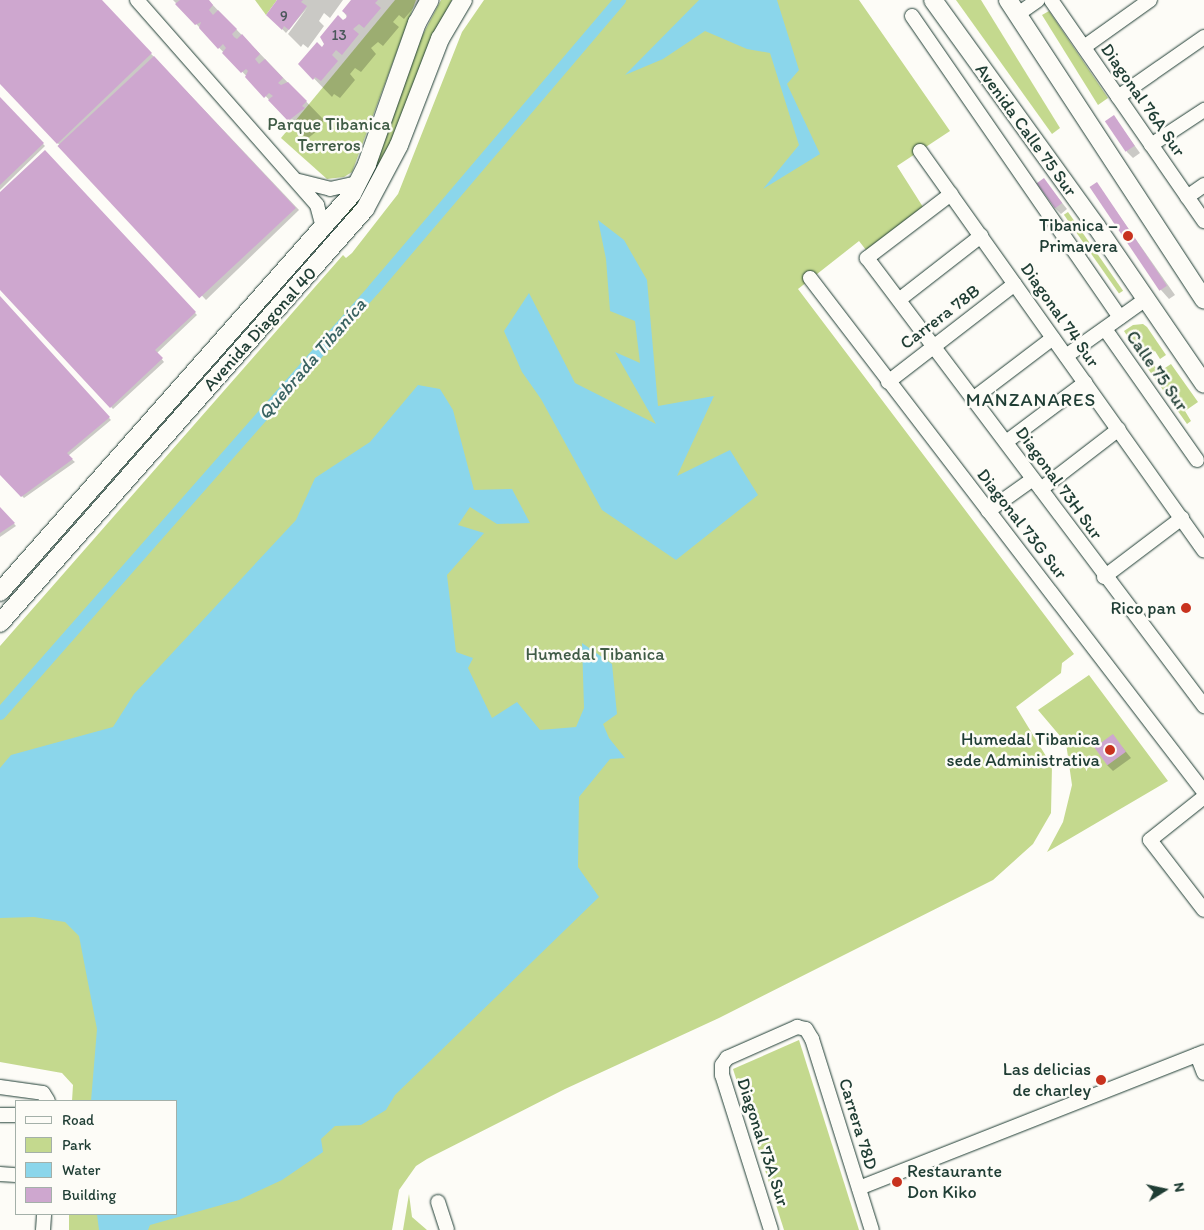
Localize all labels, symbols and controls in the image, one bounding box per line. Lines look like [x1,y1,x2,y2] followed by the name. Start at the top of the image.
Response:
[280,8,288,26] house number: 9
[331,27,347,45] house number: 13
[1096,39,1190,161] street label: Diagonal 76A Sur
[971,59,1081,201] street label: Avenida Calle 75 Sur
[268,114,390,156] park label: Parque Tibanica Terreros
[1039,215,1118,258] place label: Tibanica – Primavera
[1122,230,1134,242] marker: Tibanica – Primavera
[1016,258,1104,372] street label: Diagonal 74 Sur
[199,263,321,395] street label: Avenida Diagonal 40
[896,280,984,354] street label: Carrera 78B
[253,294,371,424] water label: Quebrada Tibaníca
[1121,327,1193,415] street label: Calle 75 Sur
[964,389,1098,411] district label: MANZANARES
[1011,422,1107,544] street label: Diagonal 73H Sur
[972,464,1072,584] street label: Diagonal 73G Sur
[1110,597,1176,619] place label: Rico pan
[1180,602,1192,614] marker: Rico pan
[525,643,665,665] park label: Humedal Tibanica
[946,729,1100,772] place label: Humedal Tibanica sede Administrativa
[1104,744,1116,756] marker: Humedal Tibanica sede Administrativa
[1002,1059,1091,1102] place label: Las delicias de charley
[1095,1074,1107,1086] marker: Las delicias de charley
[732,1075,794,1209] street label: Diagonal 73A Sur
[834,1076,882,1172] street label: Carrera 78D
[15,1100,178,1215] legend
[62,1111,94,1129] text: Road
[62,1136,92,1154] text: Park
[62,1161,100,1179] text: Water
[907,1161,1002,1204] place label: Restaurante Don Kiko
[1139,1165,1189,1215] north arrow
[891,1176,903,1188] marker: Restaurante Don Kiko
[1170,1181,1188,1193] text: N
[62,1186,116,1204] text: Building

